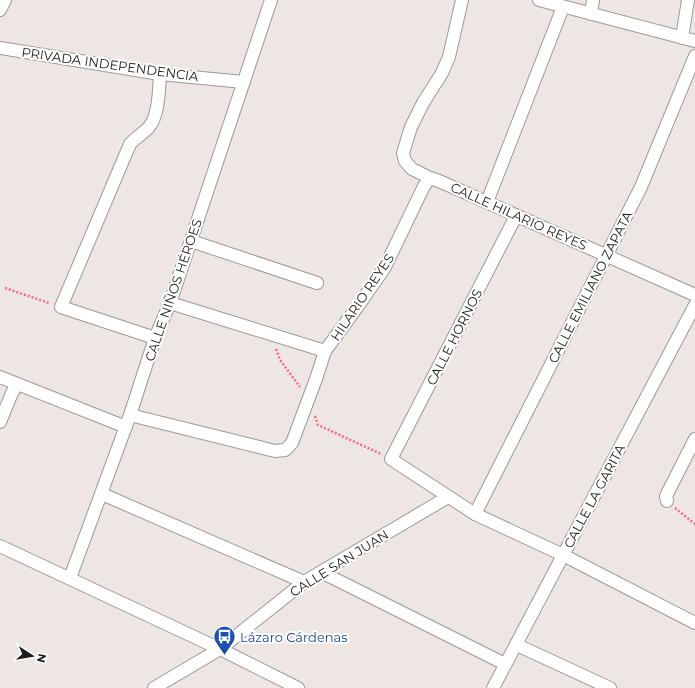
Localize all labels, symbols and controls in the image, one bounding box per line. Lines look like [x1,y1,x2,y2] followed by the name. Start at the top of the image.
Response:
[21,44,200,84] street label: PRIVADA INDEPENDENCIA
[448,179,590,253] street label: CALLE HILARIO REYES
[545,208,636,366] street label: CALLE EMILIANO ZAPATA
[141,217,205,363] street label: CALLE NIÑOS HÉROES
[327,250,397,344] street label: HILARIO REYES
[423,286,485,388] street label: CALLE HORNOS
[560,441,628,551] street label: CALLE LA GARITA
[287,526,391,600] street label: CALLE SAN JUAN
[212,624,238,657] bus stop icon: Lázaro Cárdenas
[240,629,348,645] place label: Lázaro Cárdenas
[12,636,52,676] north arrow
[34,652,50,664] text: N

